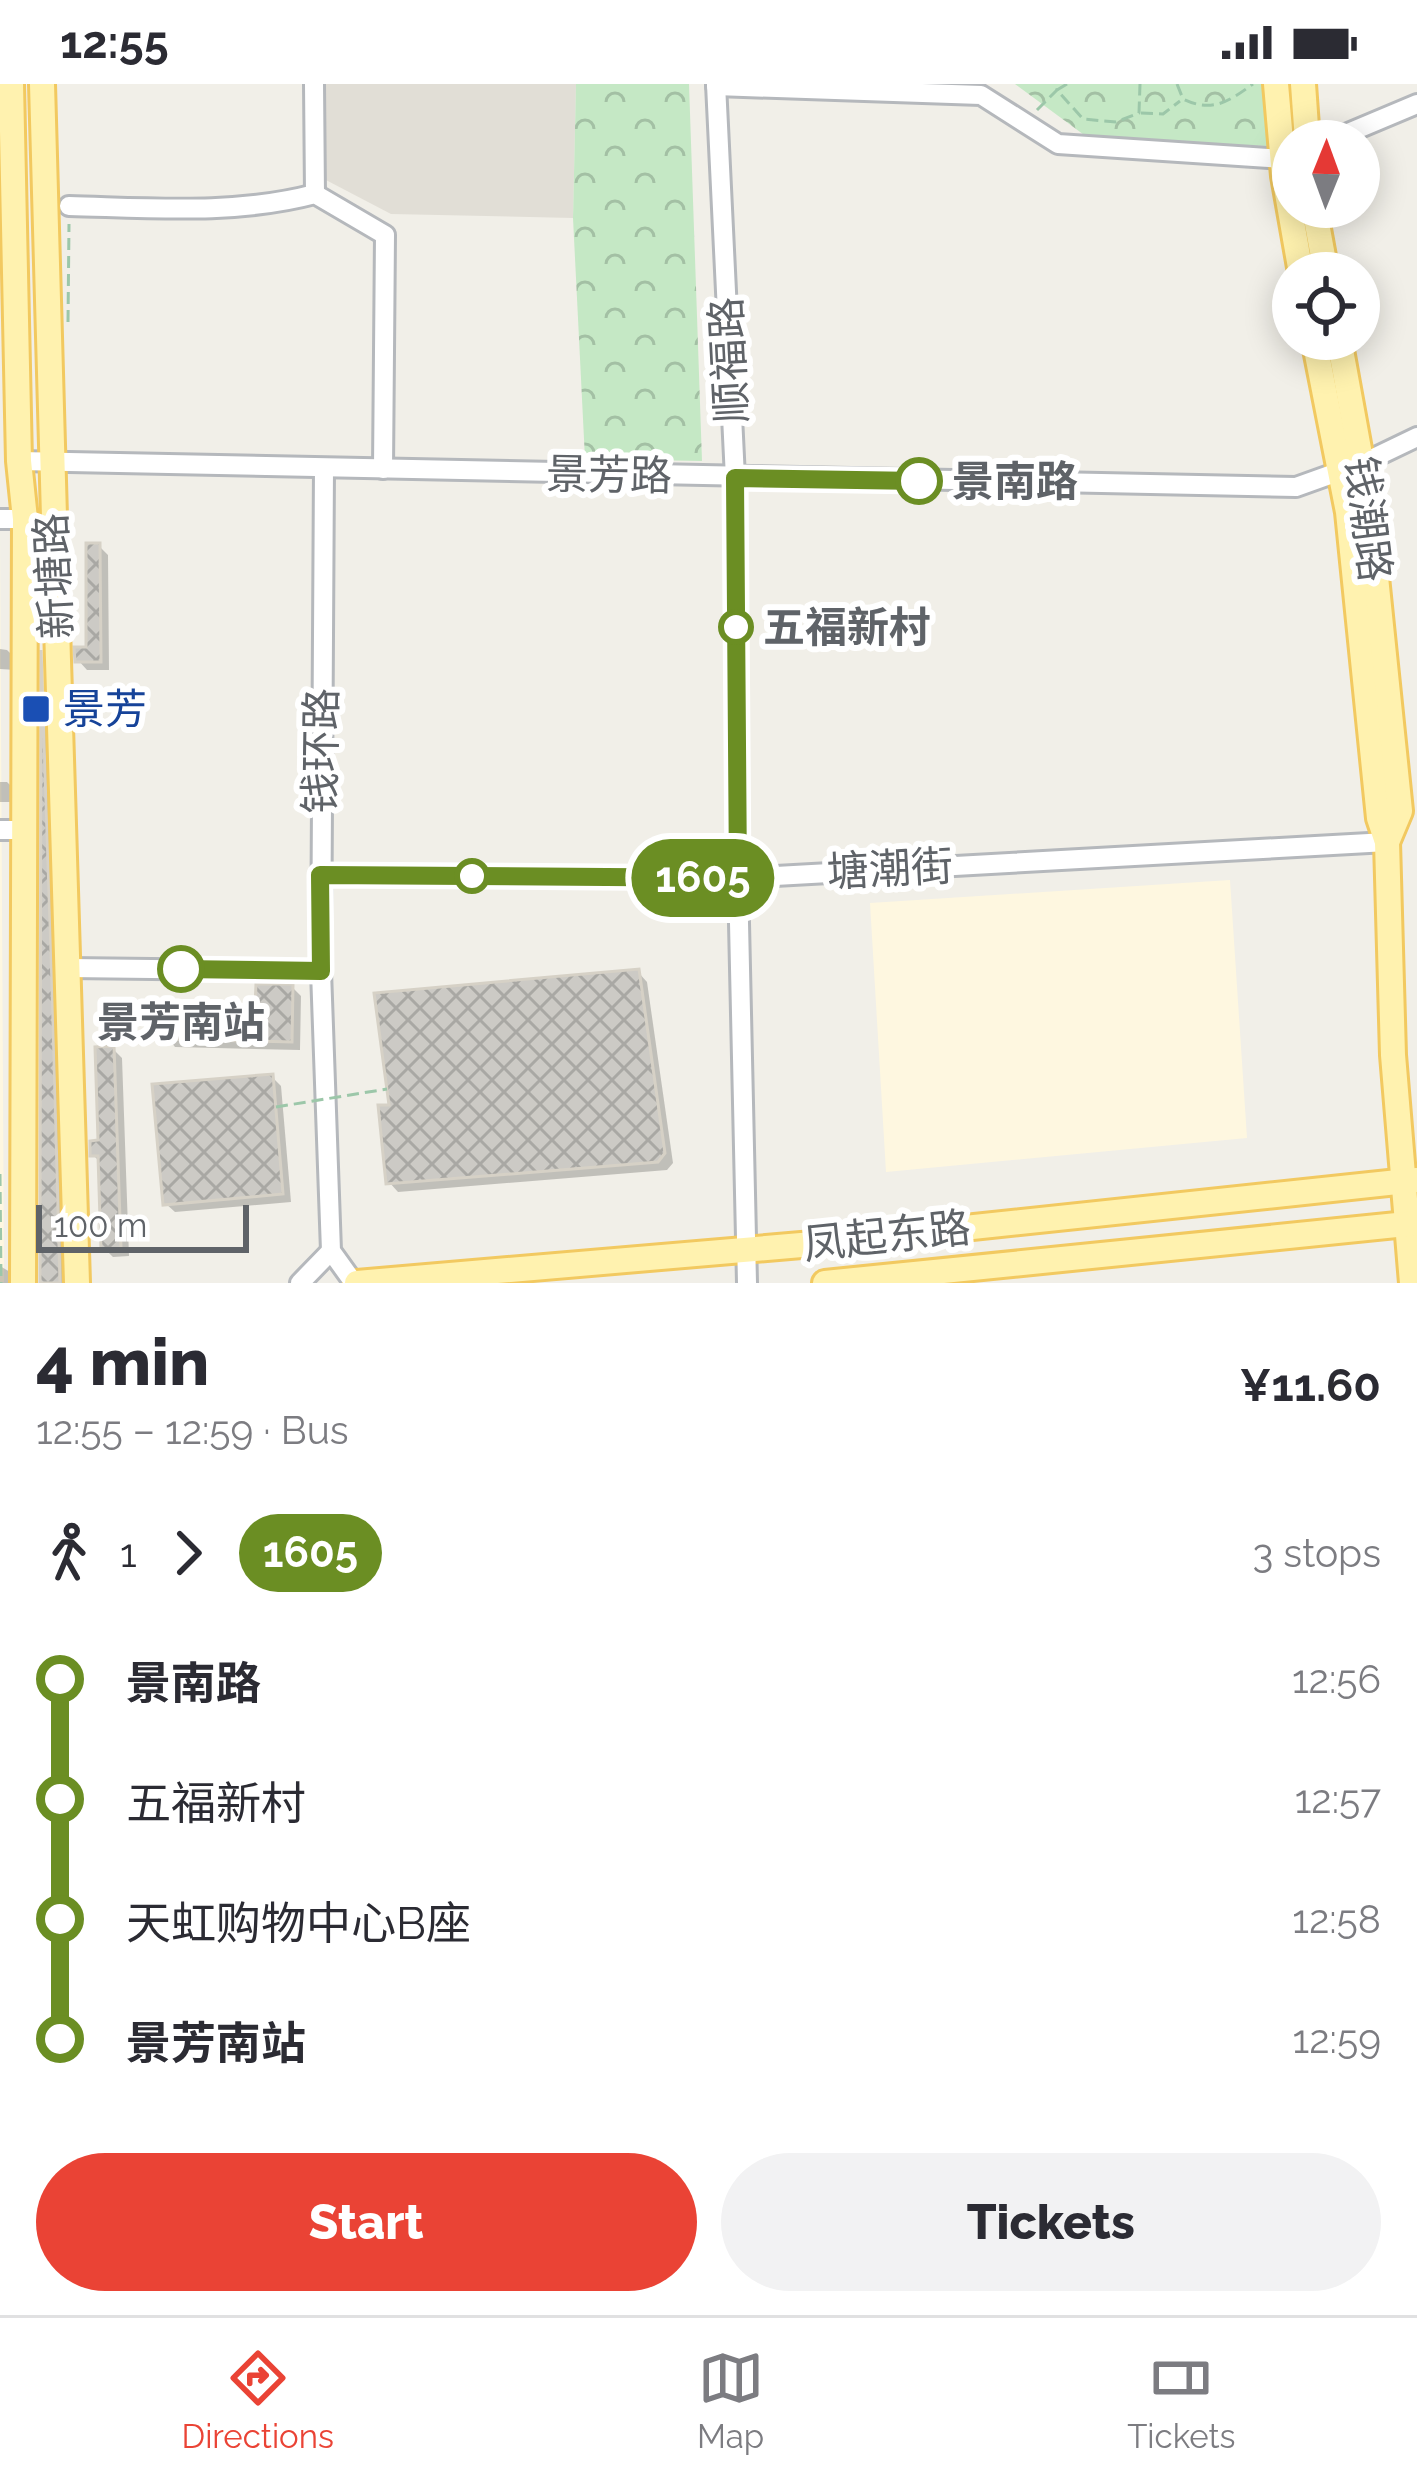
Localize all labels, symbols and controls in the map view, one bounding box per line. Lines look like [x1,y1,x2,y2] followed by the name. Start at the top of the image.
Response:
[60,16,169,69] text: 12:55
[1272,120,1380,228] north arrow
[1272,120,1380,360] map controls
[1272,252,1380,360] button: locate
[701,296,757,424] street label: 顺福路
[546,449,672,501] street label: 景芳路
[1336,453,1400,585] street label: 钱潮路
[952,457,1078,506] place label: 景南路
[897,459,941,503] marker: 景南路
[26,512,82,640] street label: 新塘路
[763,603,931,652] place label: 五福新村
[720,611,752,643] marker: 五福新村
[63,685,147,734] place label: 景芳
[295,688,347,814] street label: 钱环路
[20,693,52,725] marker: 景芳
[619,839,787,917] line badge: 1605
[826,841,954,897] street label: 塘潮街
[655,853,751,902] text: 1605
[456,860,488,892] unlabelled marker
[159,947,203,991] marker: 景芳南站
[97,998,265,1047] place label: 景芳南站
[36,1199,249,1252] scale bar
[801,1203,973,1269] street label: 凤起东路
[54,1206,147,1245] text: 100 m
[36,1323,209,1400] text: 4 min
[1239,1359,1381,1412] text: ¥11.60
[36,1407,349,1453] text: 12:55 – 12:59 · Bus
[36,1520,102,1586] icon: walk
[155,1520,221,1586] icon: forward
[263,1528,358,1577] text: 1605
[120,1530,137,1576] text: 1
[1253,1530,1381,1576] text: 3 stops
[1292,1656,1381,1702] text: 12:56
[126,1657,261,1710] text: 景南路
[1295,1776,1381,1822] text: 12:57
[126,1777,306,1830] text: 五福新村
[1292,1896,1381,1942] text: 12:58
[126,1897,471,1950] text: 天虹购物中心B座
[1293,2016,1381,2062] text: 12:59
[126,2017,306,2070] text: 景芳南站
[36,2153,697,2291] button: Start
[721,2153,1381,2291] button: Tickets
[182,2345,334,2456] tab: Directions
[697,2345,764,2456] tab: Map
[1127,2345,1235,2456] tab: Tickets

